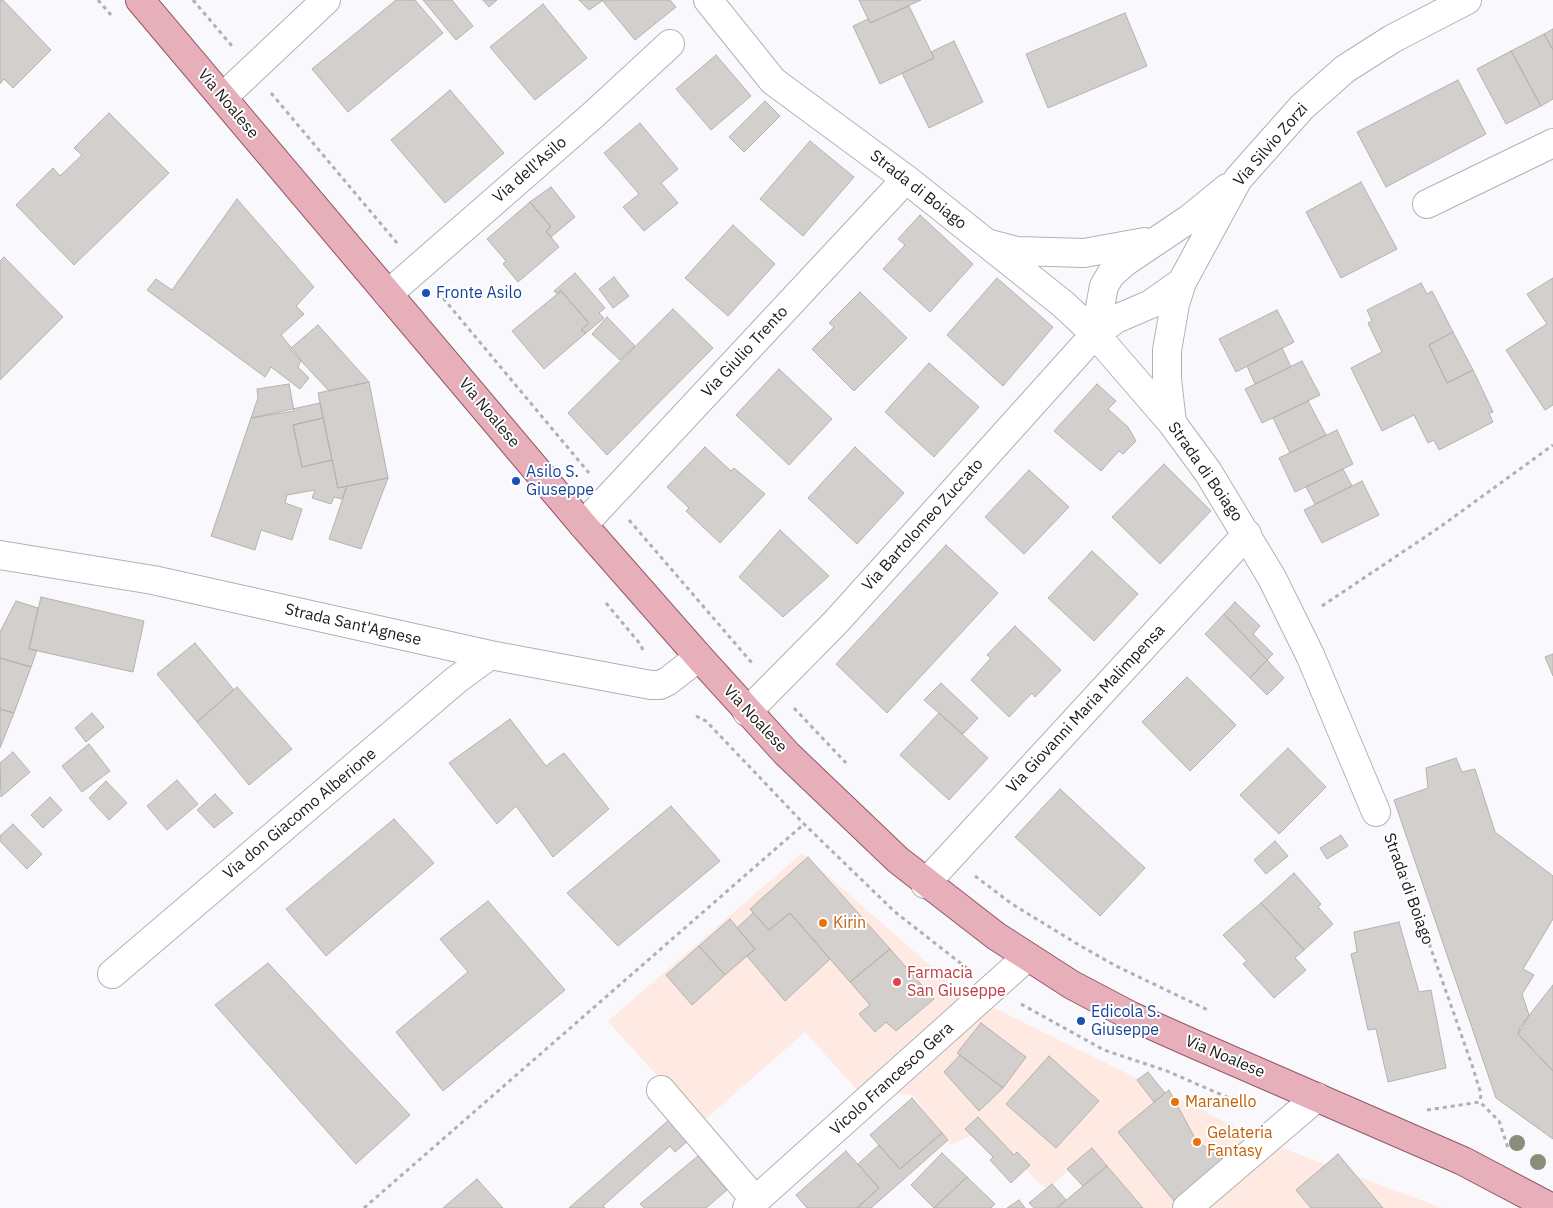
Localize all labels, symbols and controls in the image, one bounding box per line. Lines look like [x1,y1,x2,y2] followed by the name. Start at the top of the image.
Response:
[193,65,263,143] street label: Via Noalese
[1230,100,1312,190] street label: Via Silvio Zorzi
[489,133,571,207] street label: Via dell'Asilo
[866,146,970,234] street label: Strada di Boiago
[436,283,522,303] place label: Fronte Asilo
[420,287,432,299] marker: Fronte Asilo
[698,302,792,402] street label: Via Giulio Trento
[454,374,524,452] street label: Via Noalese
[1164,418,1246,526] street label: Strada di Boiago
[858,455,988,595] street label: Via Bartolomeo Zuccato
[526,462,594,500] place label: Asilo S. Giuseppe
[510,475,522,487] marker: Asilo S. Giuseppe
[283,600,423,650] street label: Strada Sant'Agnese
[1003,621,1169,797] street label: Via Giovanni Maria Malimpensa
[719,682,791,756] street label: Via Noalese
[220,744,380,884] street label: Via don Giacomo Alberione
[1379,831,1437,947] street label: Strada di Boiago
[833,913,866,933] place label: Kirin
[817,917,829,929] marker: Kirin
[907,963,1006,1001] place label: Farmacia San Giuseppe
[891,976,903,988] marker: Farmacia San Giuseppe
[1091,1002,1161,1040] place label: Edicola S. Giuseppe
[1075,1015,1087,1027] marker: Edicola S. Giuseppe
[826,1019,958,1139] street label: Vicolo Francesco Gera
[1182,1032,1268,1082] street label: Via Noalese
[1185,1092,1256,1112] place label: Maranello
[1169,1096,1181,1108] marker: Maranello
[1207,1123,1273,1161] place label: Gelateria Fantasy
[1191,1136,1203,1148] marker: Gelateria Fantasy

